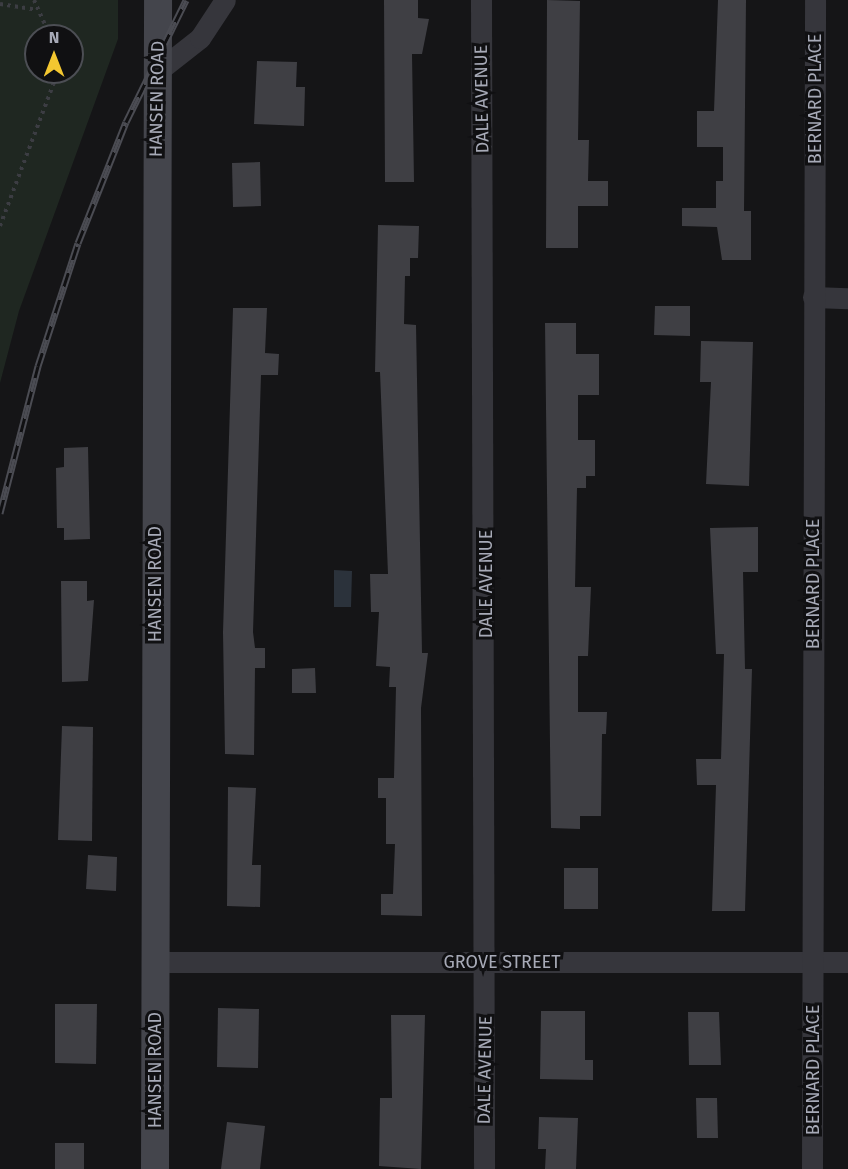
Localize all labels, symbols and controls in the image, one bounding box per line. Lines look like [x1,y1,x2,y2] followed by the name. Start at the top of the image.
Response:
[24,24,84,84] north arrow
[49,28,59,47] text: N
[804,34,826,164] street label: BERNARD PLACE
[145,41,169,157] street label: HANSEN ROAD
[470,45,494,153] street label: DALE AVENUE
[802,519,824,649] street label: BERNARD PLACE
[144,526,166,642] street label: HANSEN ROAD
[475,530,497,638] street label: DALE AVENUE
[443,951,561,973] street label: GROVE STREET
[802,1005,824,1135] street label: BERNARD PLACE
[144,1012,166,1128] street label: HANSEN ROAD
[473,1016,497,1124] street label: DALE AVENUE

